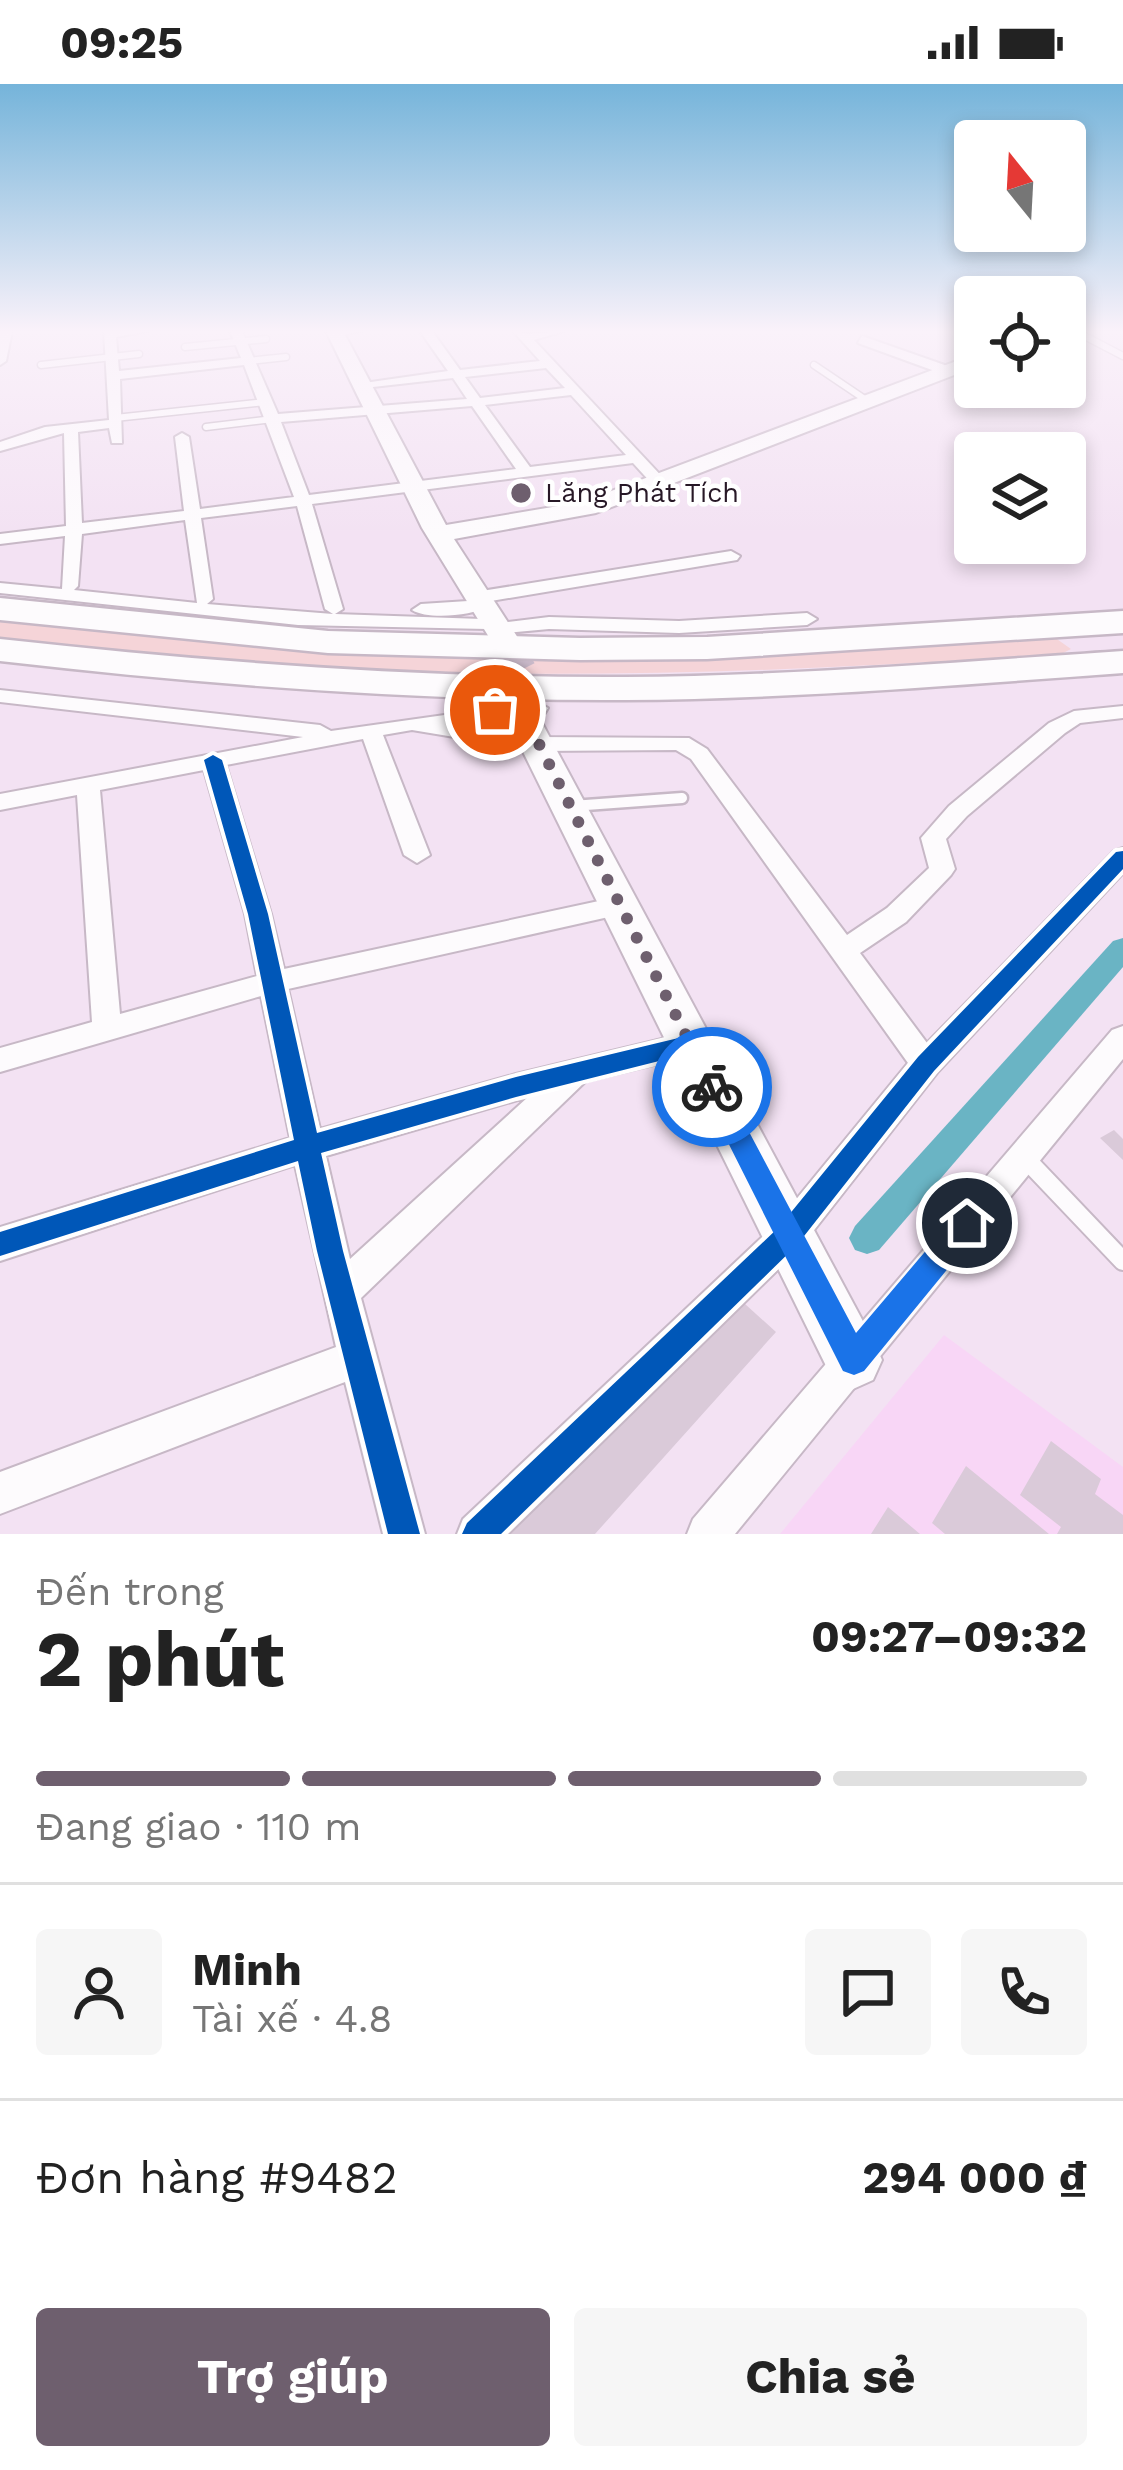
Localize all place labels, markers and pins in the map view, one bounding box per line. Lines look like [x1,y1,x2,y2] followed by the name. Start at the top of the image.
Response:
[545,477,739,509] place label: Lăng Phát Tích
[508,480,534,506] marker: Lăng Phát Tích
[444,659,546,761] pin
[916,1172,1018,1274] pin

